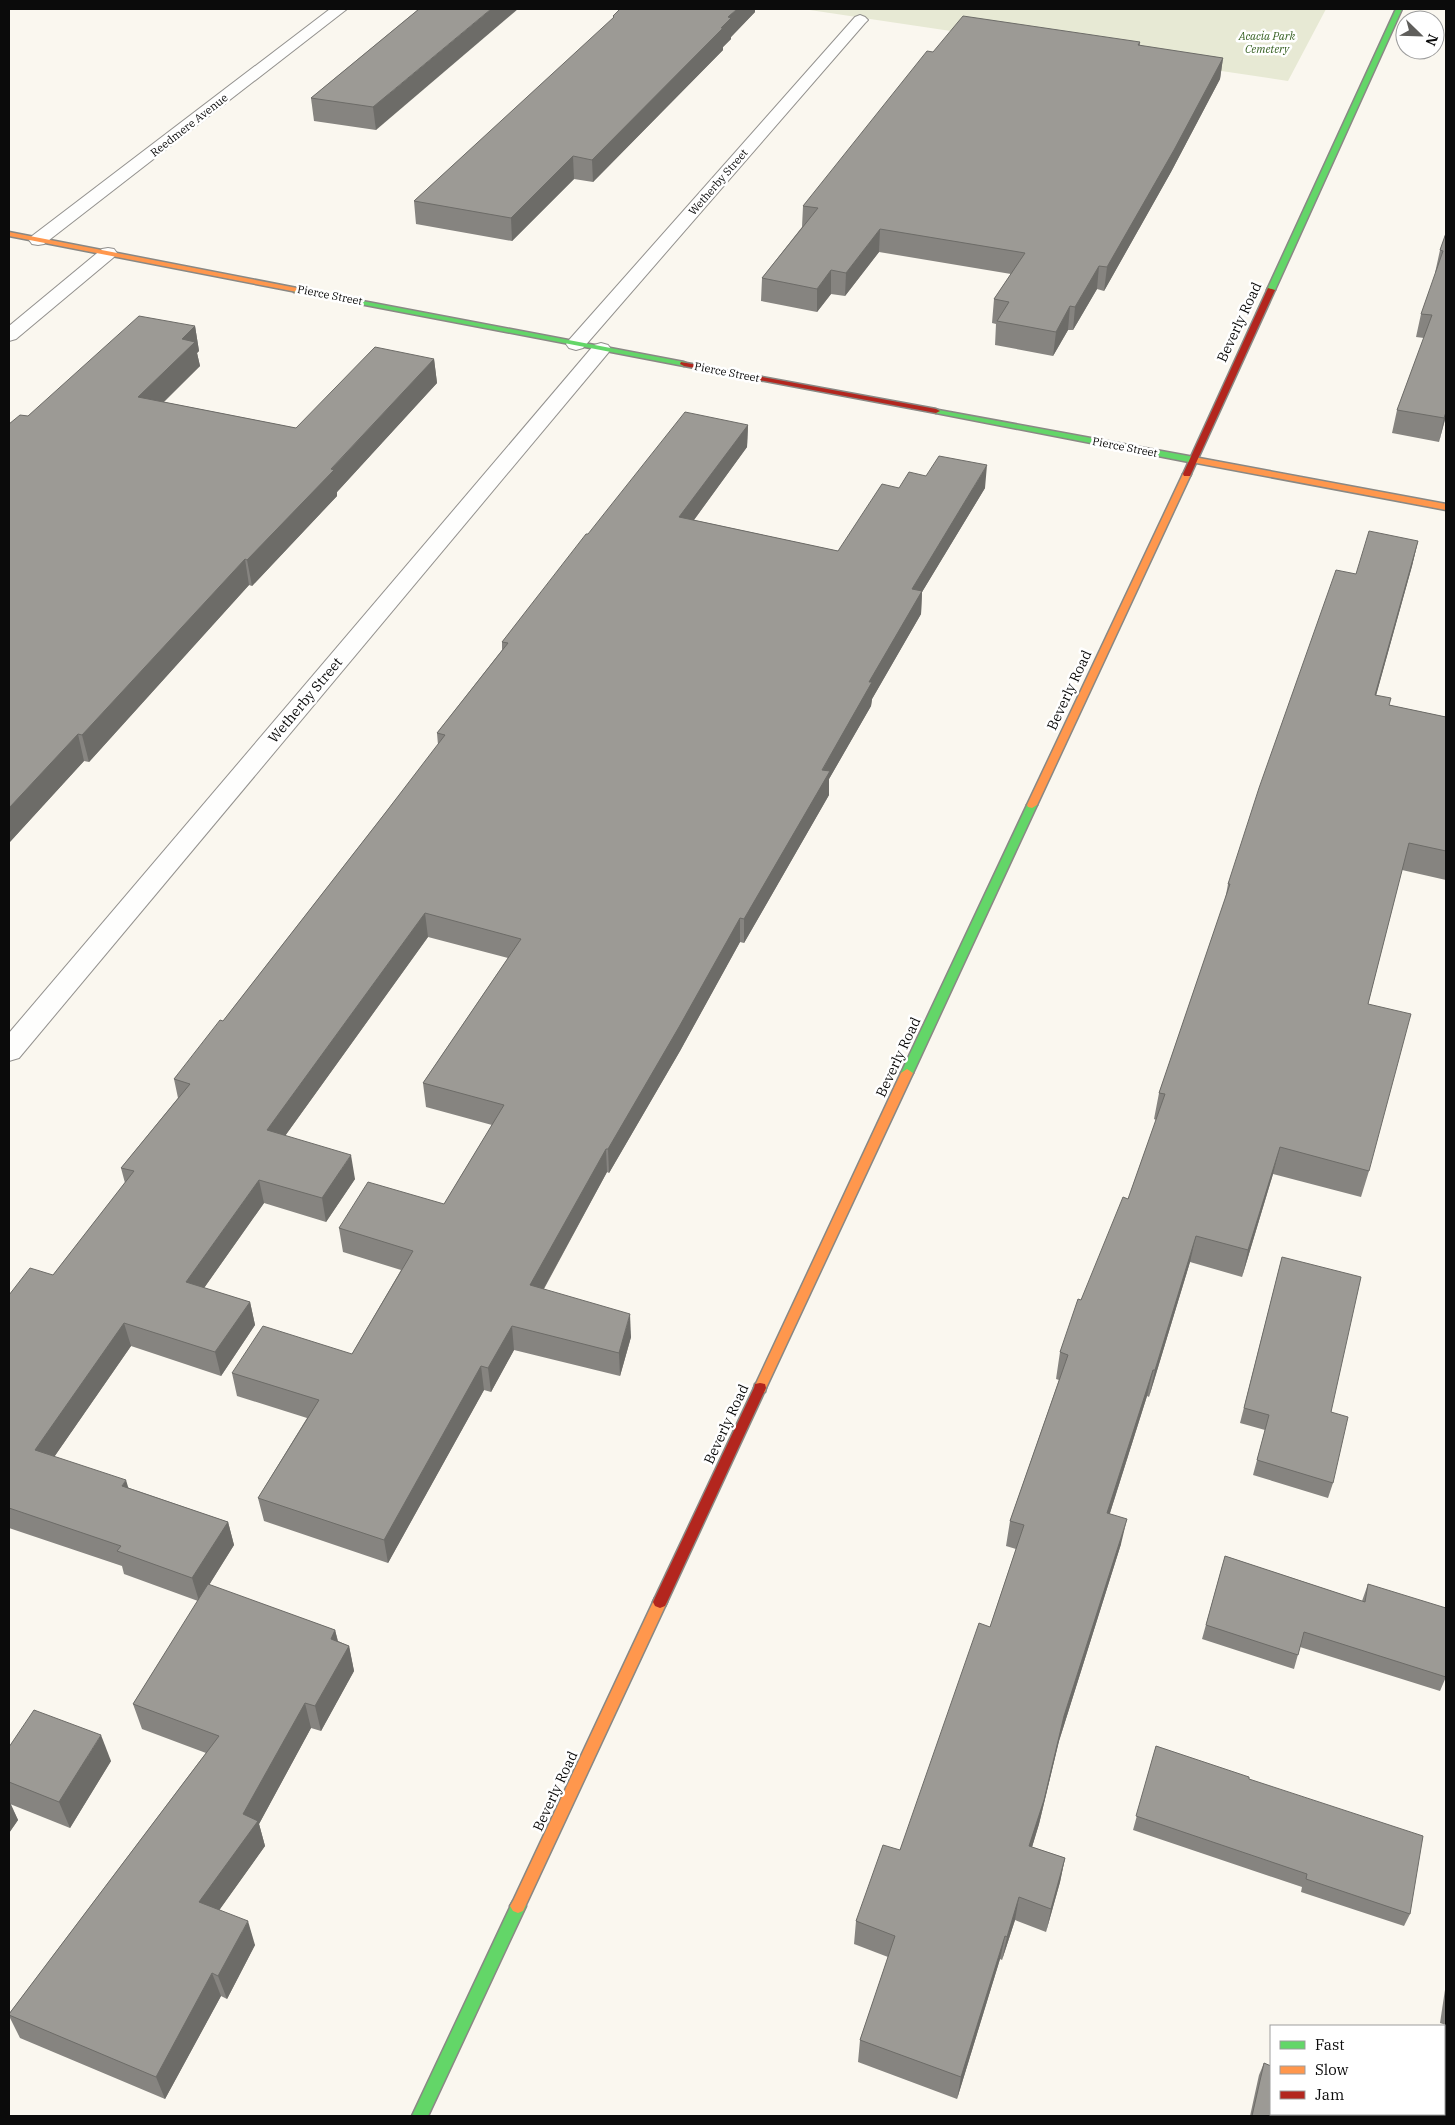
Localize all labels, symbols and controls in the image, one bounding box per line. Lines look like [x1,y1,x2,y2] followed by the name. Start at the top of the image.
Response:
[1395,10,1445,60] north arrow
[1238,29,1295,56] park label: Acacia Park Cemetery
[1422,31,1442,49] text: N
[148,90,230,160] street label: Reedmere Avenue
[685,146,751,218] street label: Wetherby Street
[1213,279,1266,365] street label: Beverly Road
[296,282,364,308] street label: Pierce Street
[693,359,761,385] street label: Pierce Street
[1091,434,1159,460] street label: Pierce Street
[1043,647,1096,733] street label: Beverly Road
[264,654,346,746] street label: Wetherby Street
[872,1014,925,1100] street label: Beverly Road
[700,1381,753,1467] street label: Beverly Road
[529,1748,582,1834] street label: Beverly Road
[1270,2025,1445,2115] legend
[1315,2035,1345,2054] text: Fast
[1315,2060,1349,2079] text: Slow
[1315,2085,1344,2104] text: Jam

